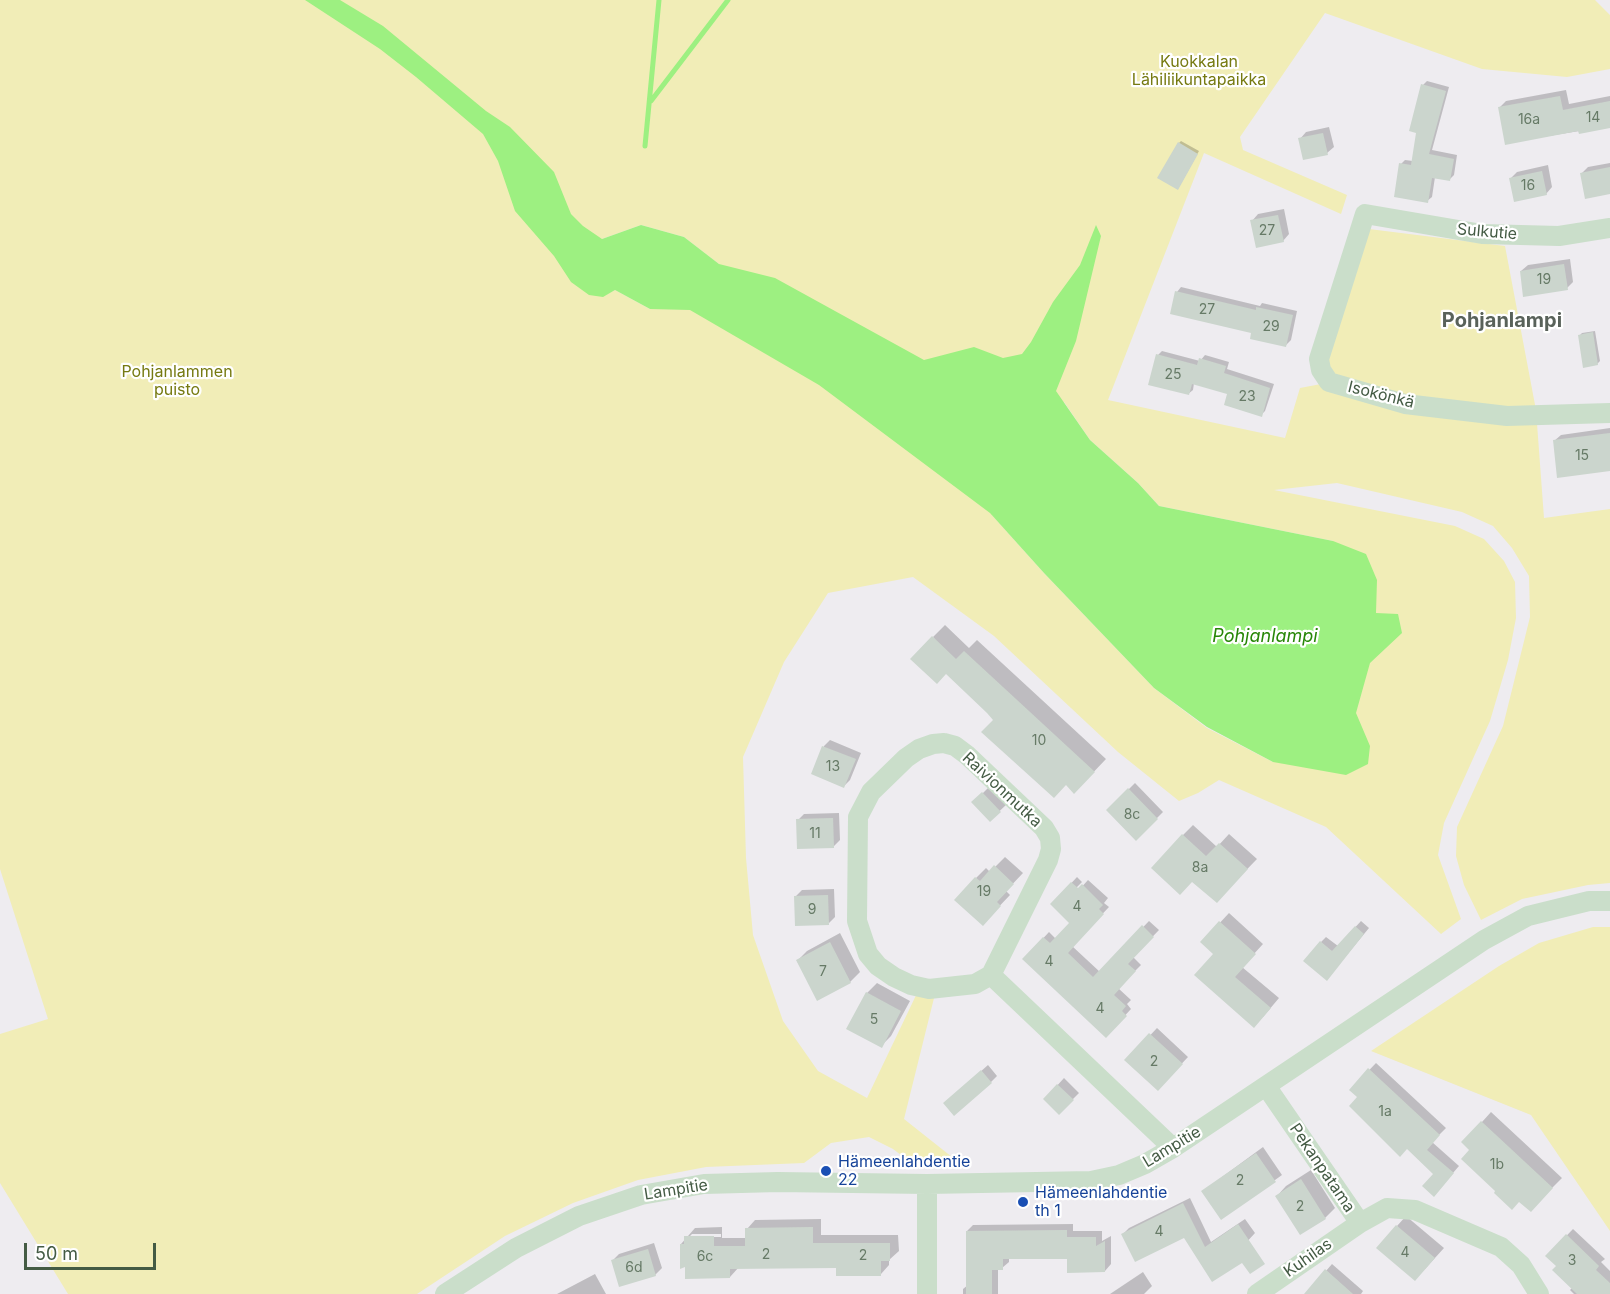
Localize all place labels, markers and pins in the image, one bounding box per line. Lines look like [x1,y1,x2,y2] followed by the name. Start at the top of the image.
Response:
[838,1152,970,1190] place label: Hämeenlahdentie 22
[819,1164,833,1178] marker: Hämeenlahdentie 22
[1035,1183,1167,1221] place label: Hämeenlahdentie th 1
[1016,1195,1030,1209] marker: Hämeenlahdentie th 1

